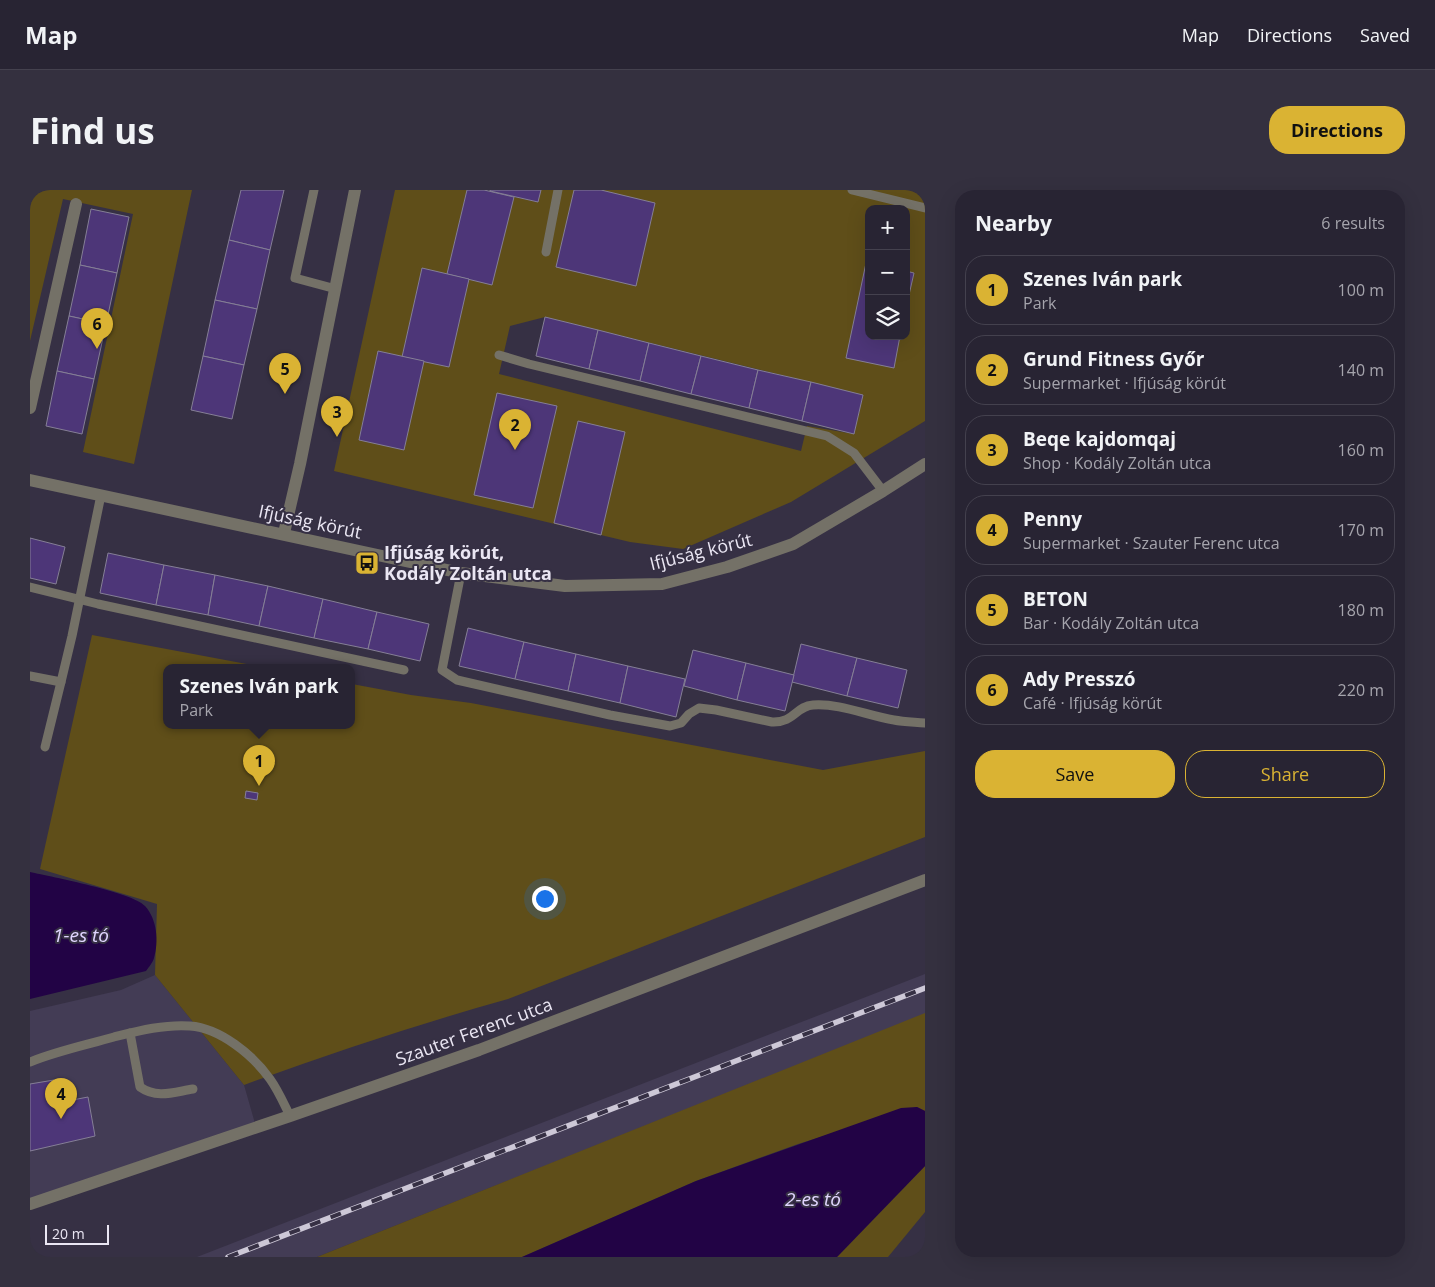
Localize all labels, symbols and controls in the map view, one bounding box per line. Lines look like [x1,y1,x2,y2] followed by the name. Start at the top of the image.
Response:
[25,18,77,51] text: Map
[1182,23,1219,47] text: Map
[1247,23,1332,47] text: Directions
[1360,23,1410,47] text: Saved
[1269,106,1405,154] button: Directions
[30,107,155,154] text: Find us
[865,205,910,340] map controls
[865,205,910,250] button: +
[975,209,1052,237] text: Nearby
[1321,212,1385,234] text: 6 results
[865,250,910,295] button: −
[1023,266,1182,292] text: Szenes Iván park
[987,279,997,301] text: 1
[1338,279,1384,301] text: 100 m
[1023,292,1056,314] text: Park
[865,295,910,340] button: layers
[81,308,113,349] pin: 6
[1023,346,1204,372] text: Grund Fitness Győr
[269,353,301,394] pin: 5
[987,359,997,381] text: 2
[1338,359,1384,381] text: 140 m
[1023,372,1226,394] text: Supermarket · Ifjúság körút
[321,396,353,437] pin: 3
[499,409,531,450] pin: 2
[1023,426,1176,452] text: Beqe kajdomqaj
[987,439,997,461] text: 3
[1338,439,1384,461] text: 160 m
[1023,452,1211,474] text: Shop · Kodály Zoltán utca
[256,498,364,544] street label: Ifjúság körút
[1023,506,1082,532] text: Penny
[987,519,997,541] text: 4
[1338,519,1384,541] text: 170 m
[647,527,755,575] street label: Ifjúság körút
[1023,532,1280,554] text: Supermarket · Szauter Ferenc utca
[384,540,552,585] place label: Ifjúság körút, Kodály Zoltán utca
[354,550,380,576] bus stop icon: Ifjúság körút, Kodály Zoltán utca
[1023,586,1088,612] text: BETON
[987,599,997,621] text: 5
[1338,599,1384,621] text: 180 m
[1023,612,1199,634] text: Bar · Kodály Zoltán utca
[163,664,355,729] popup
[1023,666,1136,692] text: Ady Presszó
[180,673,338,699] text: Szenes Iván park
[987,679,997,701] text: 6
[1338,679,1384,701] text: 220 m
[1023,692,1162,714] text: Café · Ifjúság körút
[180,699,213,721] text: Park
[243,745,275,786] pin: 1
[975,750,1175,798] button: Save
[1185,750,1385,798] button: Share
[532,886,558,912] your location
[53,922,109,948] water label: 1-es tó
[392,992,555,1071] street label: Szauter Ferenc utca
[45,1078,77,1119] pin: 4
[785,1186,841,1212] water label: 2-es tó
[45,1222,109,1245] scale bar
[52,1224,85,1243] text: 20 m

